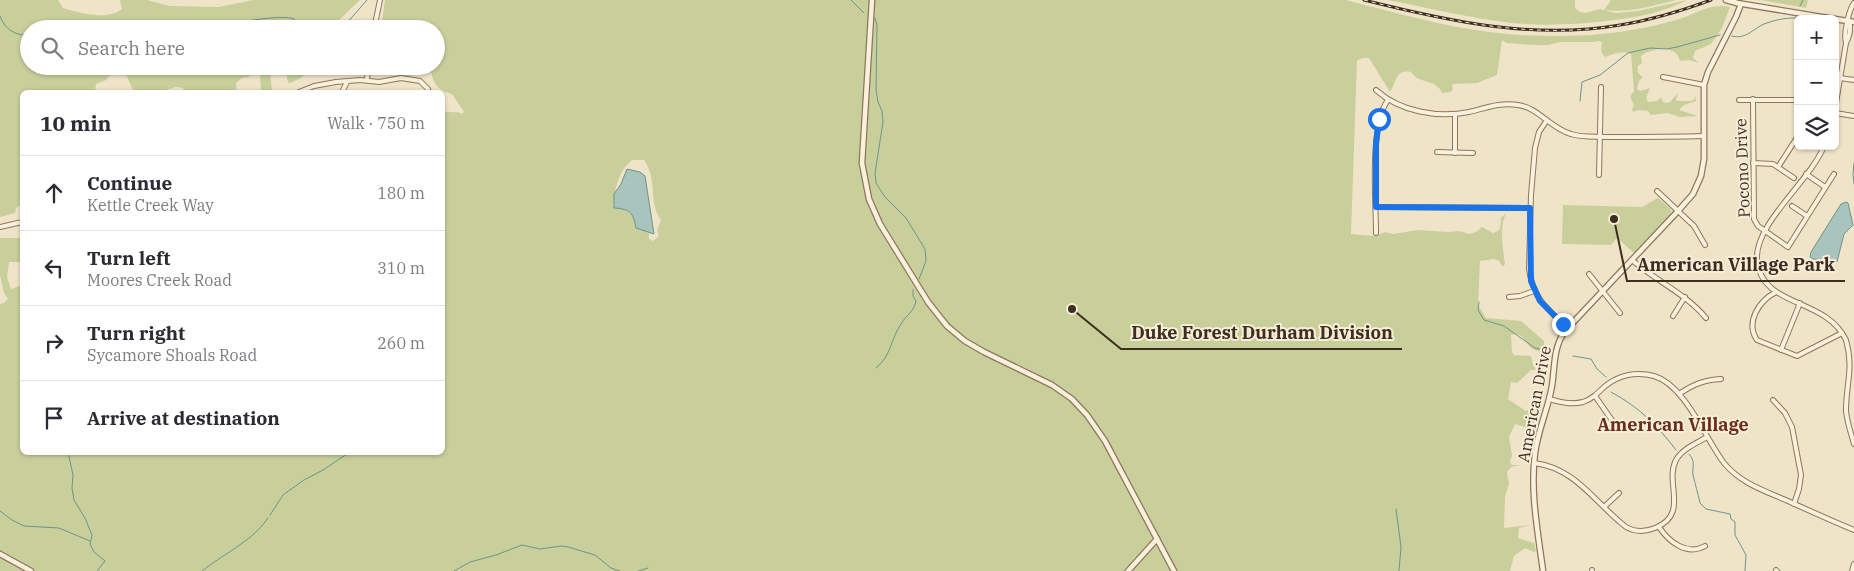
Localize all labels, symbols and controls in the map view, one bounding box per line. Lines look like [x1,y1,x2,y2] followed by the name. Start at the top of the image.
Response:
[1794,15,1839,150] map controls
[1794,15,1839,60] button: +
[20,20,445,75] search box
[38,34,66,62] icon: search
[78,36,185,60] text: Search here
[1794,60,1839,105] button: −
[1794,105,1839,150] button: layers
[1368,108,1391,131] route start
[40,109,111,137] text: 10 min
[327,113,425,133] text: Walk · 750 m
[1730,118,1754,218] street label: Pocono Drive
[87,171,172,195] text: Continue
[40,179,68,207] icon: ahead
[377,183,425,203] text: 180 m
[87,195,214,215] text: Kettle Creek Way
[87,246,170,270] text: Turn left
[1627,248,1845,281] callout: American Village Park
[1637,253,1836,276] text: American Village Park
[40,254,68,282] icon: left
[377,258,425,278] text: 310 m
[87,270,232,290] text: Moores Creek Road
[1552,313,1575,336] route end
[1121,316,1402,349] callout: Duke Forest Durham Division
[87,321,185,345] text: Turn right
[1131,321,1393,344] text: Duke Forest Durham Division
[40,329,68,357] icon: right
[377,333,425,353] text: 260 m
[1513,344,1555,464] street label: American Drive
[87,345,257,365] text: Sycamore Shoals Road
[40,404,68,432] icon: arrive
[87,406,280,430] text: Arrive at destination
[1597,413,1749,436] district label: American Village

